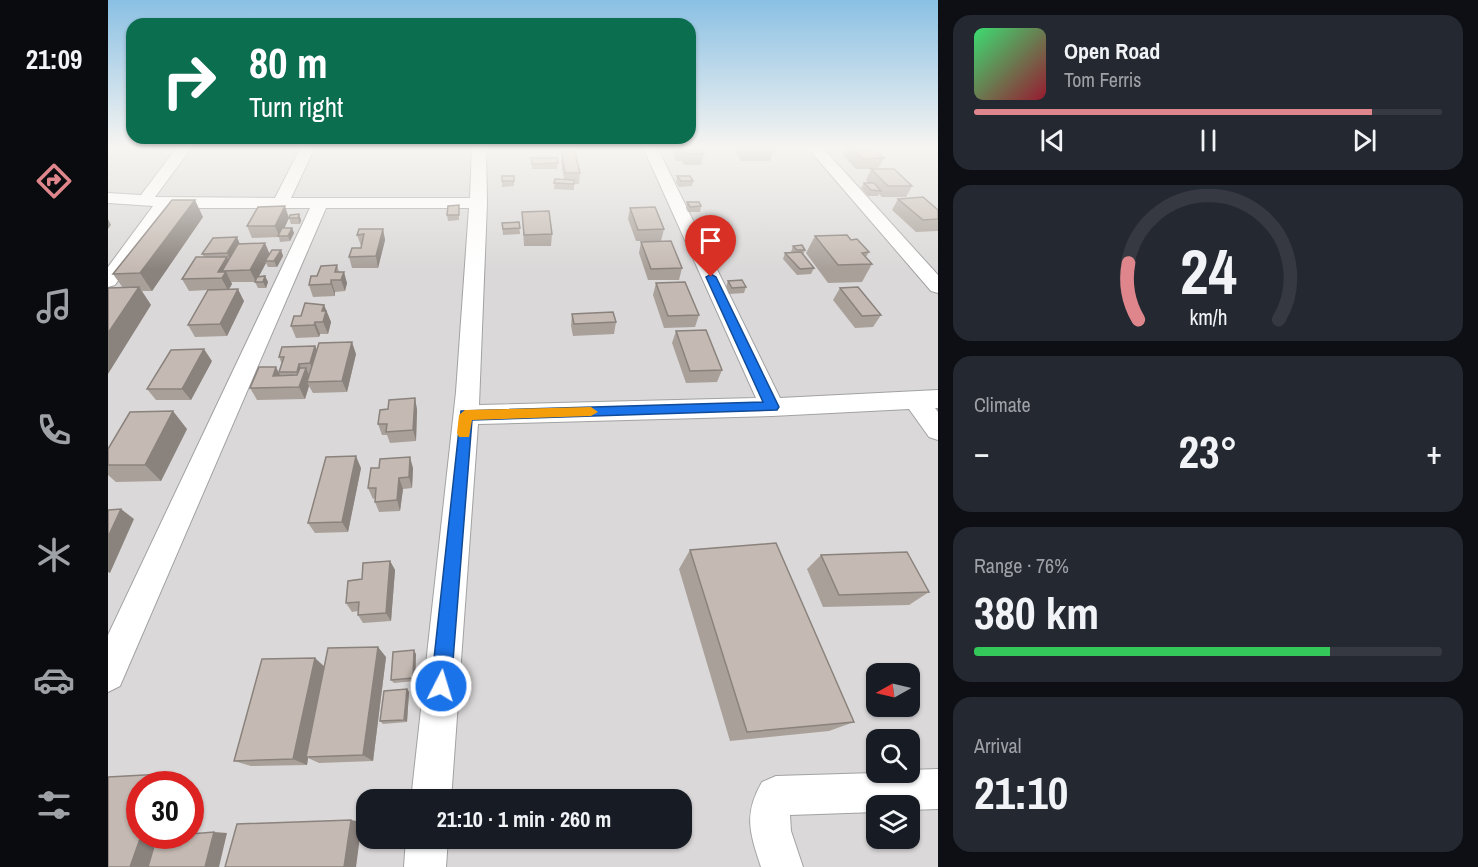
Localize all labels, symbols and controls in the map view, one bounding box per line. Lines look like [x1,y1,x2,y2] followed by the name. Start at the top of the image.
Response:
[249,35,328,91] text: 80 m
[1064,36,1160,66] text: Open Road
[26,41,82,77] text: 21:09
[150,42,228,120] icon: right
[1064,66,1142,93] text: Tom Ferris
[249,89,343,125] text: Turn right
[1036,124,1069,157] icon: previous
[1192,124,1225,157] icon: pause
[1348,124,1381,157] icon: next
[33,160,75,202] icon: directions
[685,215,736,277] pin
[694,224,727,257] icon: arrive
[1180,229,1236,313] text: 24
[33,285,75,327] icon: music
[1189,304,1227,333] text: km/h
[974,391,1031,418] text: Climate
[33,409,75,451] icon: phone
[1178,421,1238,482] text: 23°
[974,430,990,474] text: −
[1426,430,1442,474] text: +
[33,534,75,576] icon: climate
[974,552,1069,579] text: Range · 76%
[974,582,1099,643] text: 380 km
[409,654,473,718] position arrow
[33,659,75,701] icon: car
[866,663,920,717] north arrow
[866,663,920,849] map controls
[866,729,920,783] button: search
[974,732,1021,759] text: Arrival
[974,762,1068,823] text: 21:10
[126,771,204,849] speed limit sign: 30
[33,784,75,826] icon: filters
[866,795,920,849] button: layers
[437,804,611,834] text: 21:10 · 1 min · 260 m

